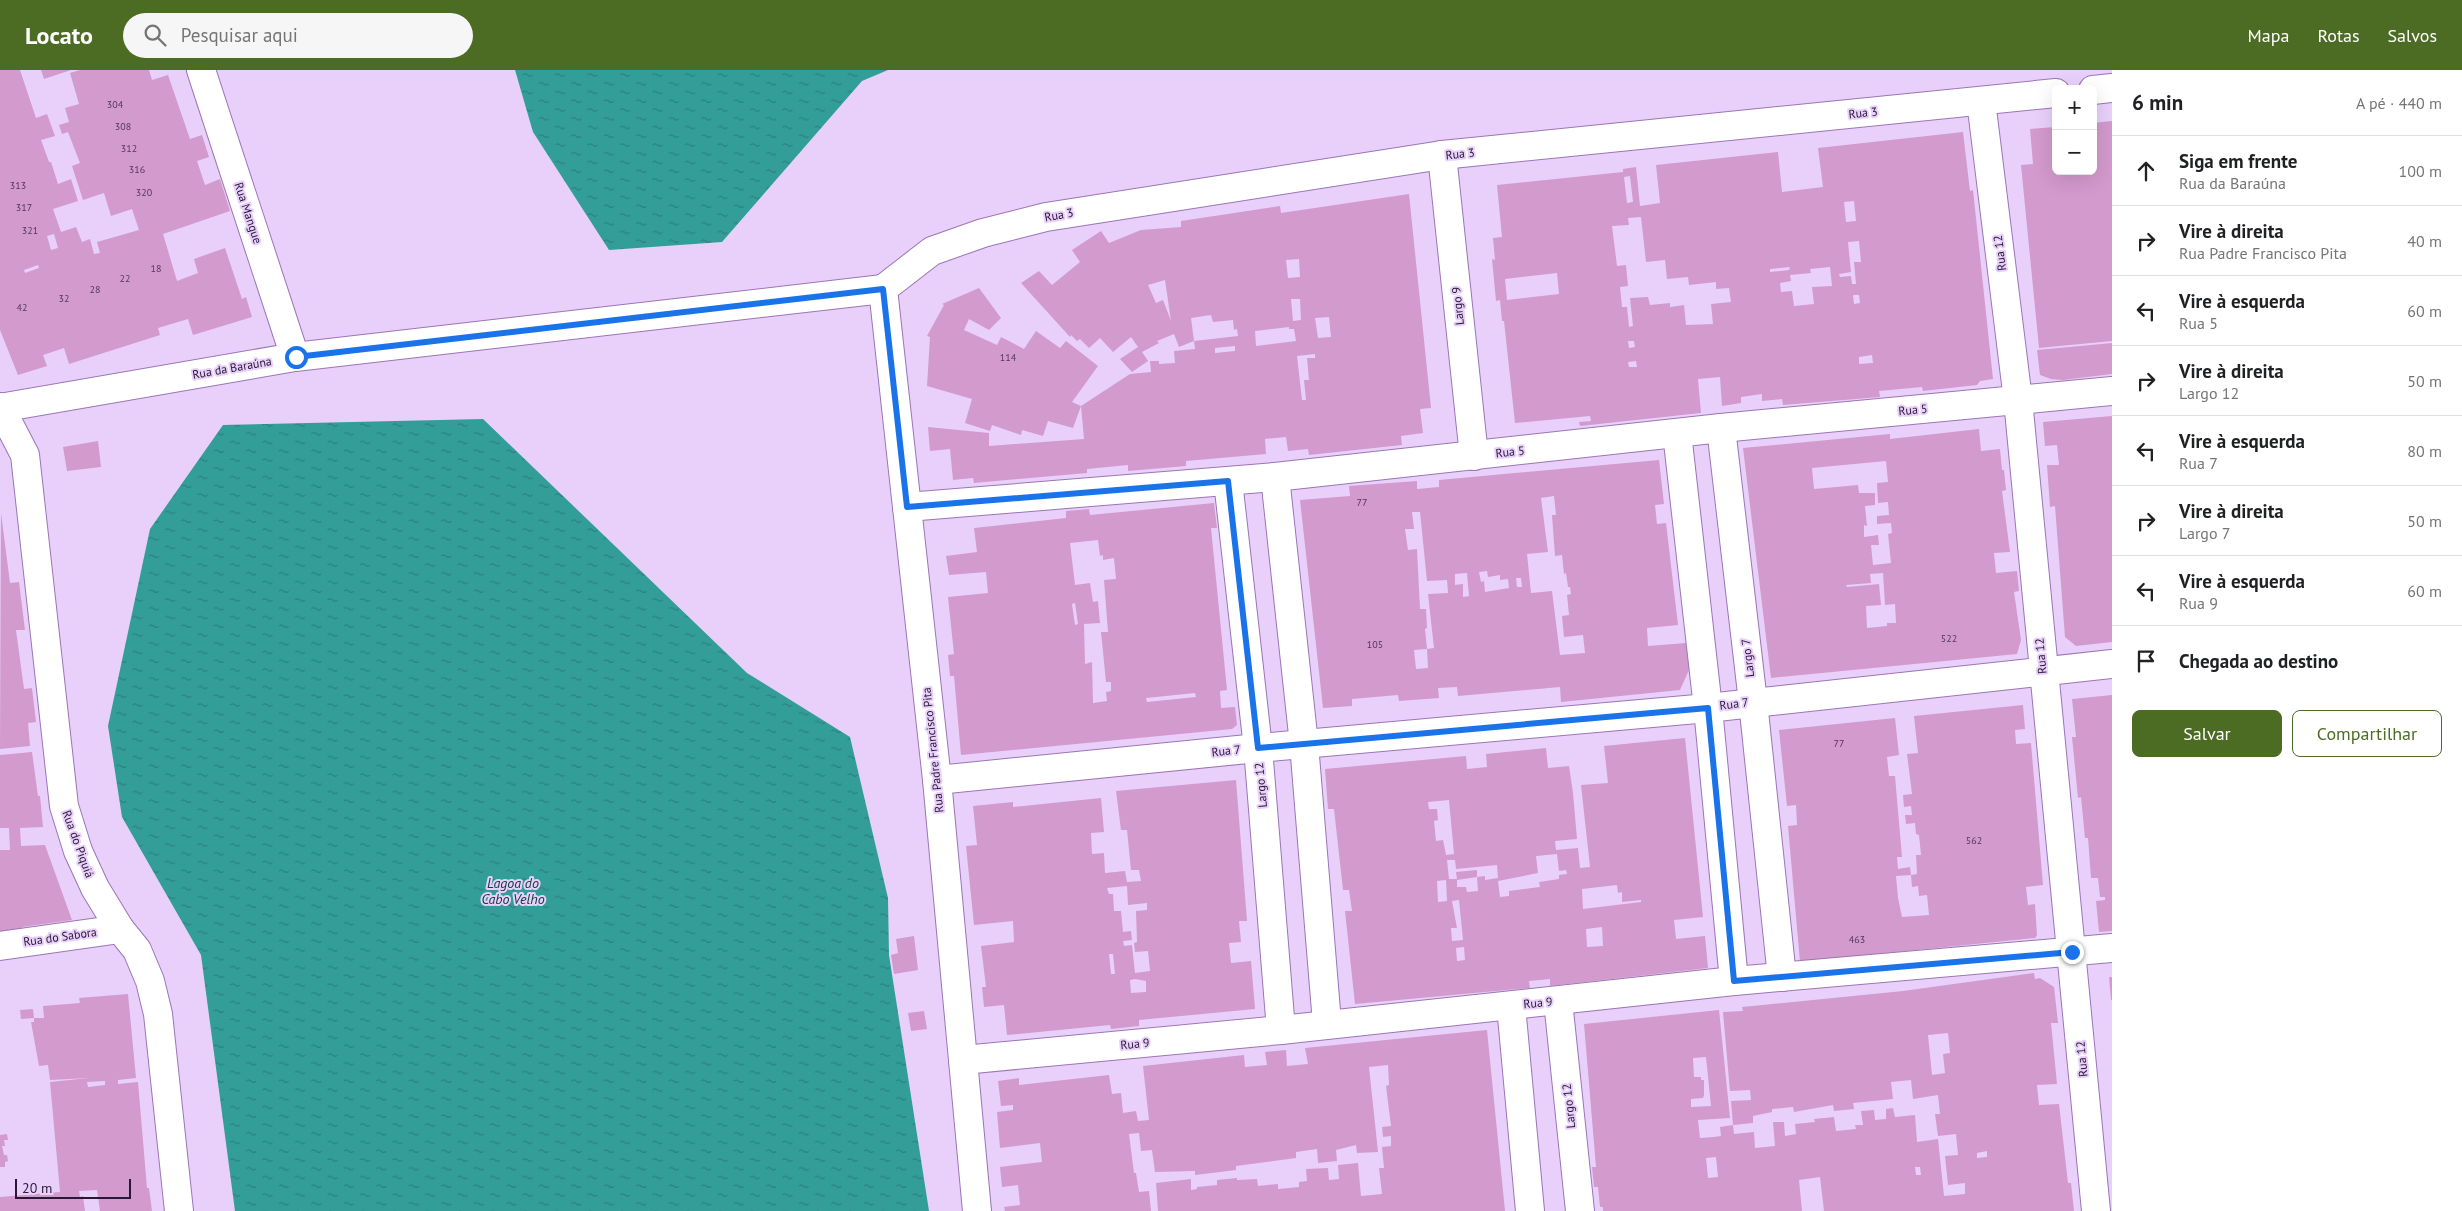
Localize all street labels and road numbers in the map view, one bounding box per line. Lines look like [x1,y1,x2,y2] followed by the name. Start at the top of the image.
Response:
[1848,104,1878,121] street label: Rua 3
[1445,145,1475,162] street label: Rua 3
[232,180,265,245] street label: Rua Mangue
[1043,205,1075,224] street label: Rua 3
[1990,234,2009,272] street label: Rua 12
[1448,286,1467,326] street label: Largo 9
[191,353,273,382] street label: Rua da Baraúna
[1898,401,1928,418] street label: Rua 5
[1495,443,1525,460] street label: Rua 5
[1738,638,1757,678] street label: Largo 7
[2031,638,2050,674] street label: Rua 12
[918,687,947,813] street label: Rua Padre Francisco Pita
[1719,694,1749,713] street label: Rua 7
[1211,742,1241,759] street label: Rua 7
[1251,762,1270,808] street label: Largo 12
[59,808,98,880] street label: Rua do Piquiá
[22,924,98,949] street label: Rua do Sabora
[1523,994,1553,1011] street label: Rua 9
[1120,1035,1150,1052] street label: Rua 9
[2072,1041,2091,1077] street label: Rua 12
[1559,1083,1578,1129] street label: Largo 12

